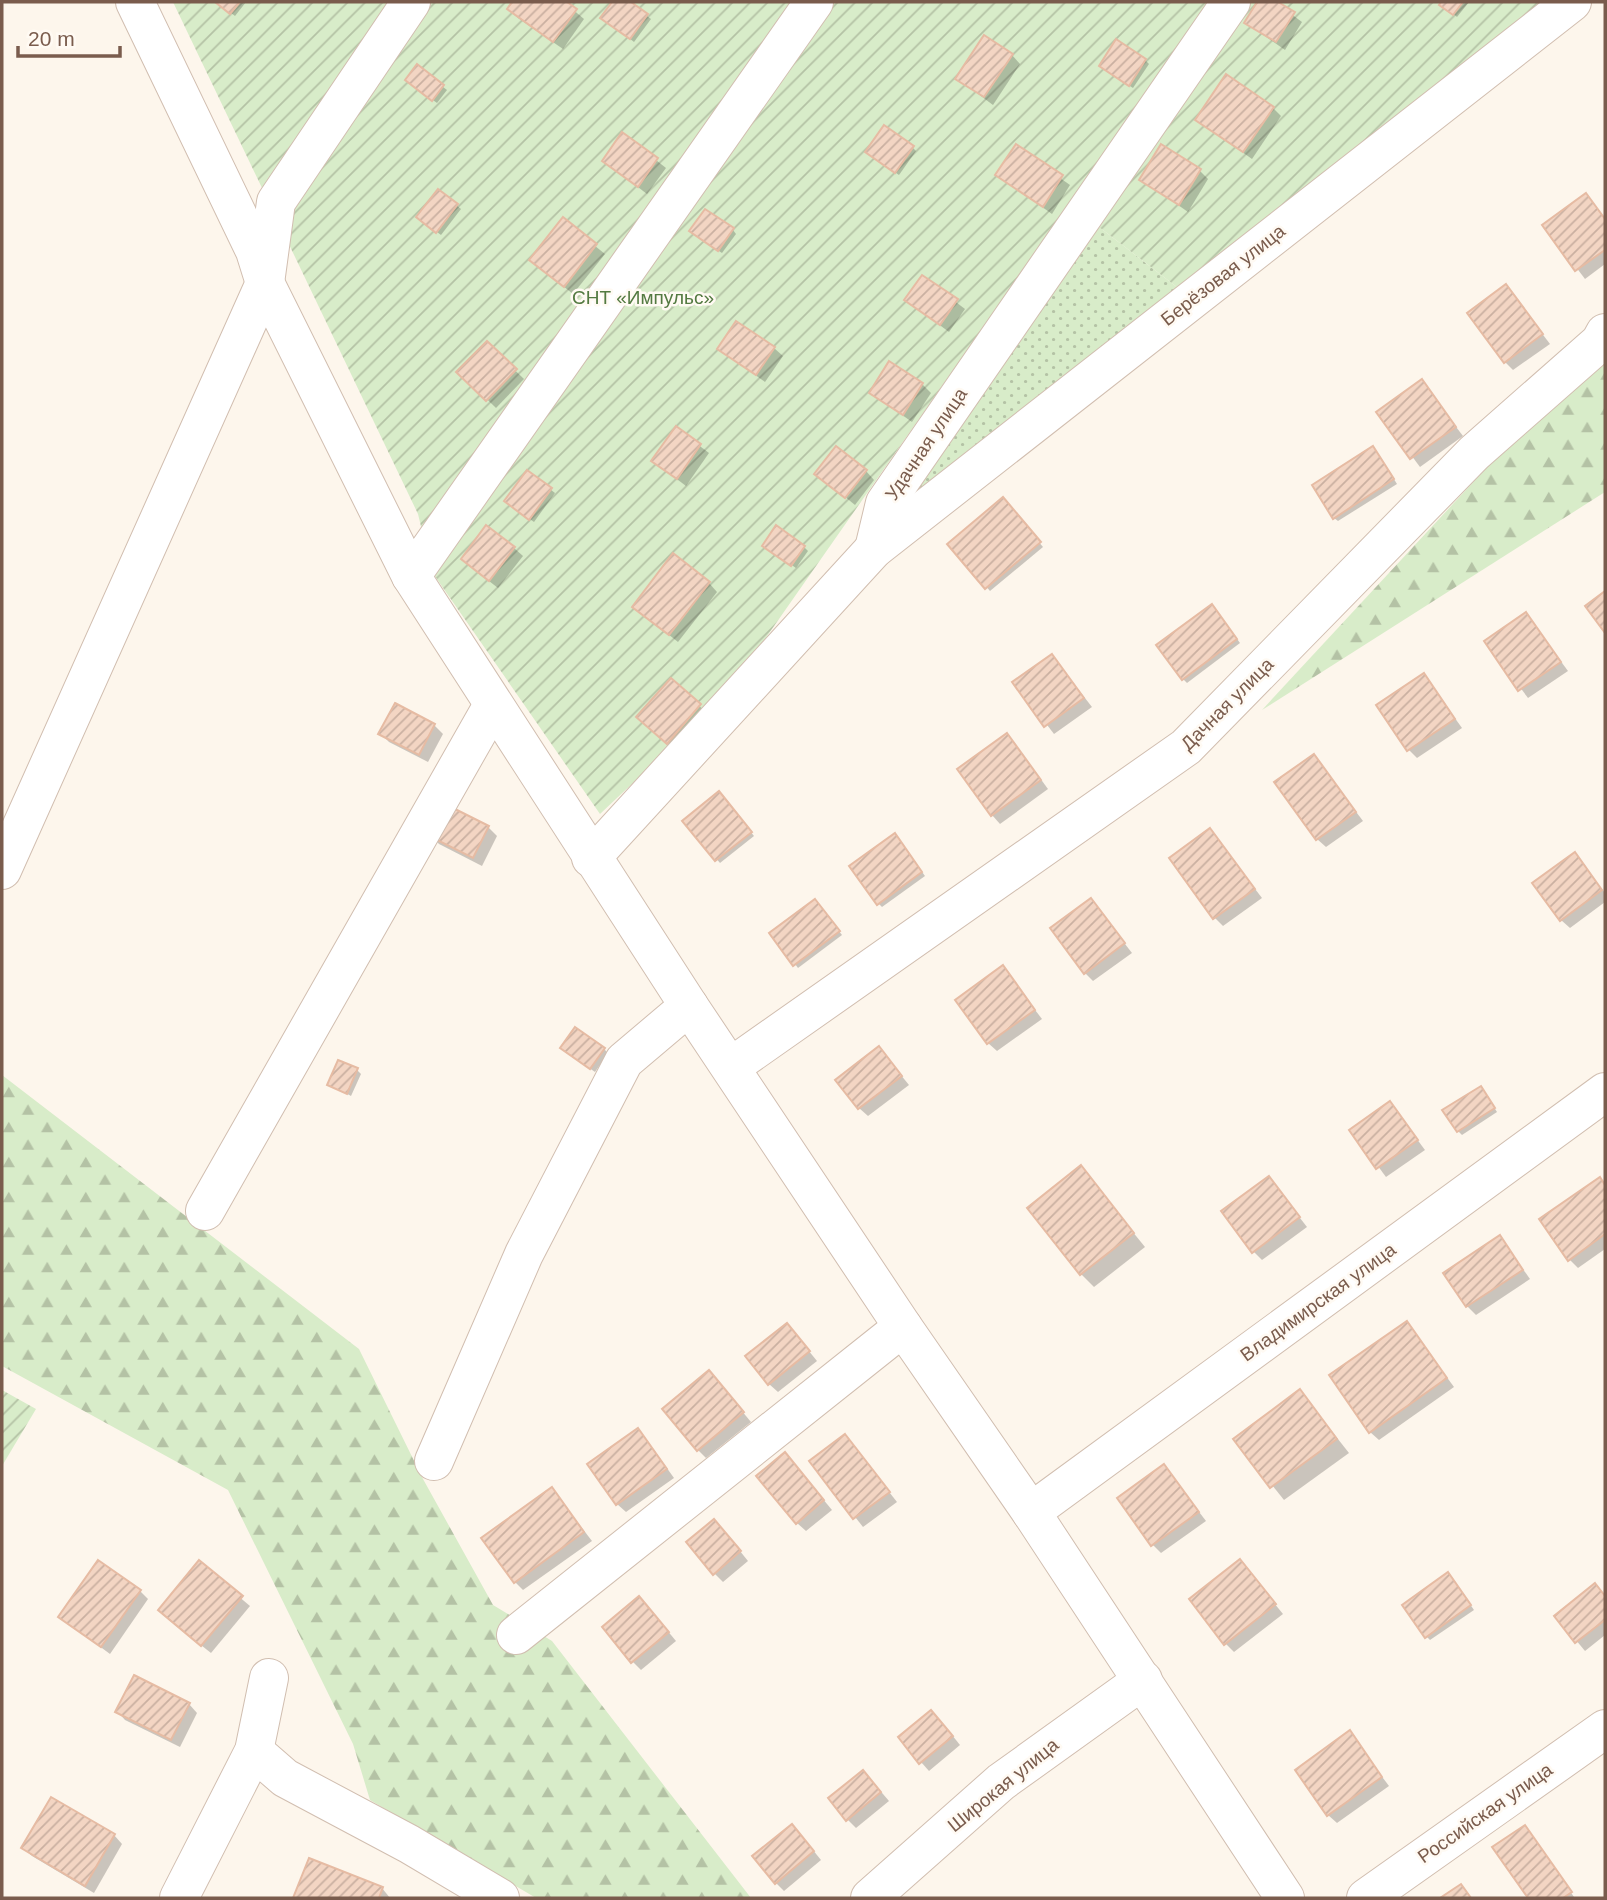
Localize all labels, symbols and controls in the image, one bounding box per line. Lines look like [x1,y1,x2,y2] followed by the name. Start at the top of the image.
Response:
[18,14,119,58] scale bar
[28,27,75,50] text: 20 m
[1157,220,1289,330] street label: Берёзовая улица
[572,287,714,308] park label: СНТ «Импульс»
[881,384,971,504] street label: Удачная улица
[1177,653,1278,754] street label: Дачная улица
[1236,1238,1400,1365] street label: Владимирская улица
[943,1734,1063,1836] street label: Широкая улица
[1414,1758,1557,1867] street label: Российская улица

